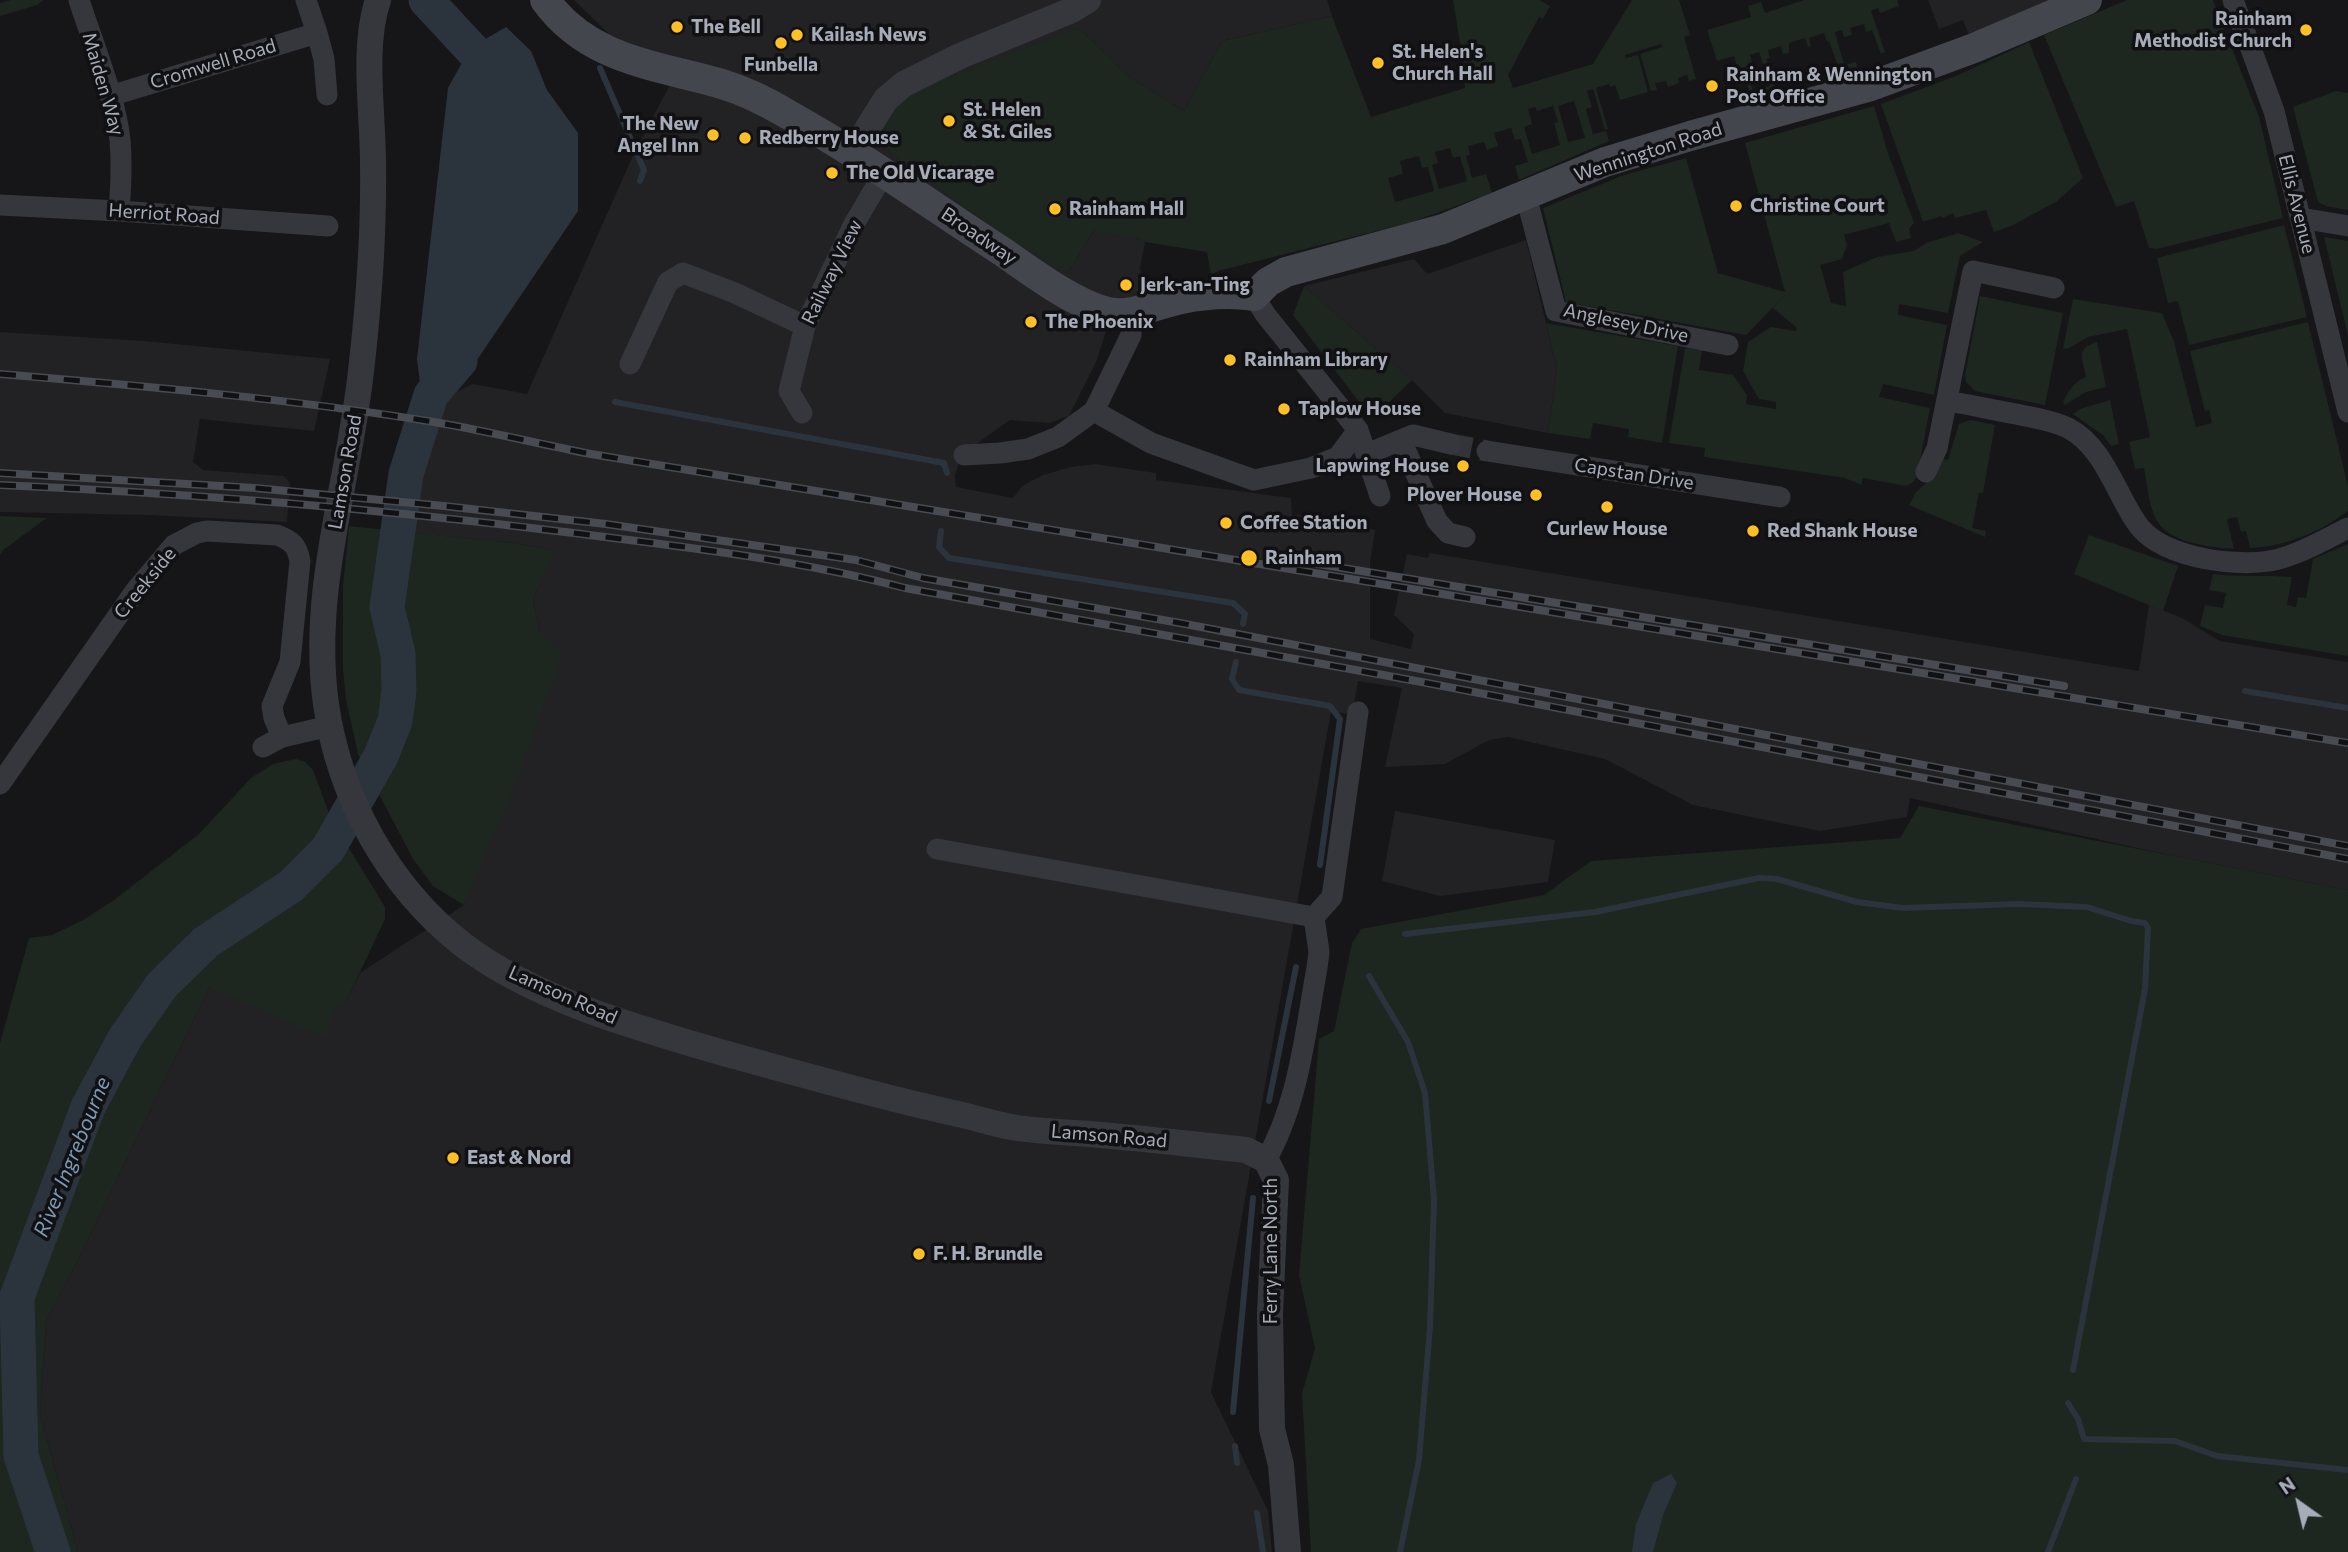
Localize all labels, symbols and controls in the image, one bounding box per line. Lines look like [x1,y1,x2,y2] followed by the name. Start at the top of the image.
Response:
[2134,8,2292,52] place label: Rainham Methodist Church
[691,16,761,38] place label: The Bell
[669,19,685,35] marker: The Bell
[2298,22,2314,38] marker: Rainham Methodist Church
[811,24,927,46] place label: Kailash News
[789,27,805,43] marker: Kailash News
[77,30,129,138] street label: Maiden Way
[147,34,279,94] street label: Cromwell Road
[773,35,789,51] marker: Funbella
[1392,41,1493,85] place label: St. Helen's Church Hall
[744,54,818,76] place label: Funbella
[1370,55,1386,71] marker: St. Helen's Church Hall
[1726,64,1932,108] place label: Rainham & Wennington Post Office
[1704,78,1720,94] marker: Rainham & Wennington Post Office
[963,99,1052,143] place label: St. Helen & St. Giles
[617,113,699,157] place label: The New Angel Inn
[941,113,957,129] marker: St. Helen & St. Giles
[1571,117,1725,187] street label: Wennington Road
[705,127,721,143] marker: The New Angel Inn
[759,127,899,149] place label: Redberry House
[737,130,753,146] marker: Redberry House
[2274,152,2320,256] street label: Ellis Avenue
[846,162,994,184] place label: The Old Vicarage
[824,165,840,181] marker: The Old Vicarage
[1750,195,1885,217] place label: Christine Court
[1069,198,1184,220] place label: Rainham Hall
[1728,198,1744,214] marker: Christine Court
[108,199,220,229] street label: Herriot Road
[1047,201,1063,217] marker: Rainham Hall
[937,202,1021,270] street label: Broadway
[797,216,867,328] street label: Railway View
[1140,274,1250,296] place label: Jerk-an-Ting
[1118,277,1134,293] marker: Jerk-an-Ting
[1562,299,1690,347] street label: Anglesey Drive
[1045,311,1154,333] place label: The Phoenix
[1023,314,1039,330] marker: The Phoenix
[1244,349,1388,371] place label: Rainham Library
[1222,352,1238,368] marker: Rainham Library
[1298,398,1421,420] place label: Taplow House
[1276,401,1292,417] marker: Taplow House
[324,413,366,531] street label: Lamson Road
[1573,453,1695,495] street label: Capstan Drive
[1316,455,1449,477] place label: Lapwing House
[1455,458,1471,474] marker: Lapwing House
[1407,484,1522,506] place label: Plover House
[1528,487,1544,503] marker: Plover House
[1599,499,1615,515] marker: Curlew House
[1240,512,1368,534] place label: Coffee Station
[1218,515,1234,531] marker: Coffee Station
[1546,518,1668,540] place label: Curlew House
[1767,520,1917,542] place label: Red Shank House
[1745,523,1761,539] marker: Red Shank House
[109,543,181,623] street label: Creekside
[1265,547,1342,569] place label: Rainham
[1239,548,1259,568] marker: Rainham
[505,961,621,1029] street label: Lamson Road
[28,1073,116,1241] water label: River Ingrebourne
[1050,1120,1168,1152] street label: Lamson Road
[467,1147,571,1169] place label: East & Nord
[445,1150,461,1166] marker: East & Nord
[1260,1178,1282,1324] street label: Ferry Lane North
[933,1243,1043,1265] place label: F. H. Brundle
[911,1246,927,1262] marker: F. H. Brundle
[2264,1468,2334,1538] north arrow
[2275,1472,2299,1499] text: N

